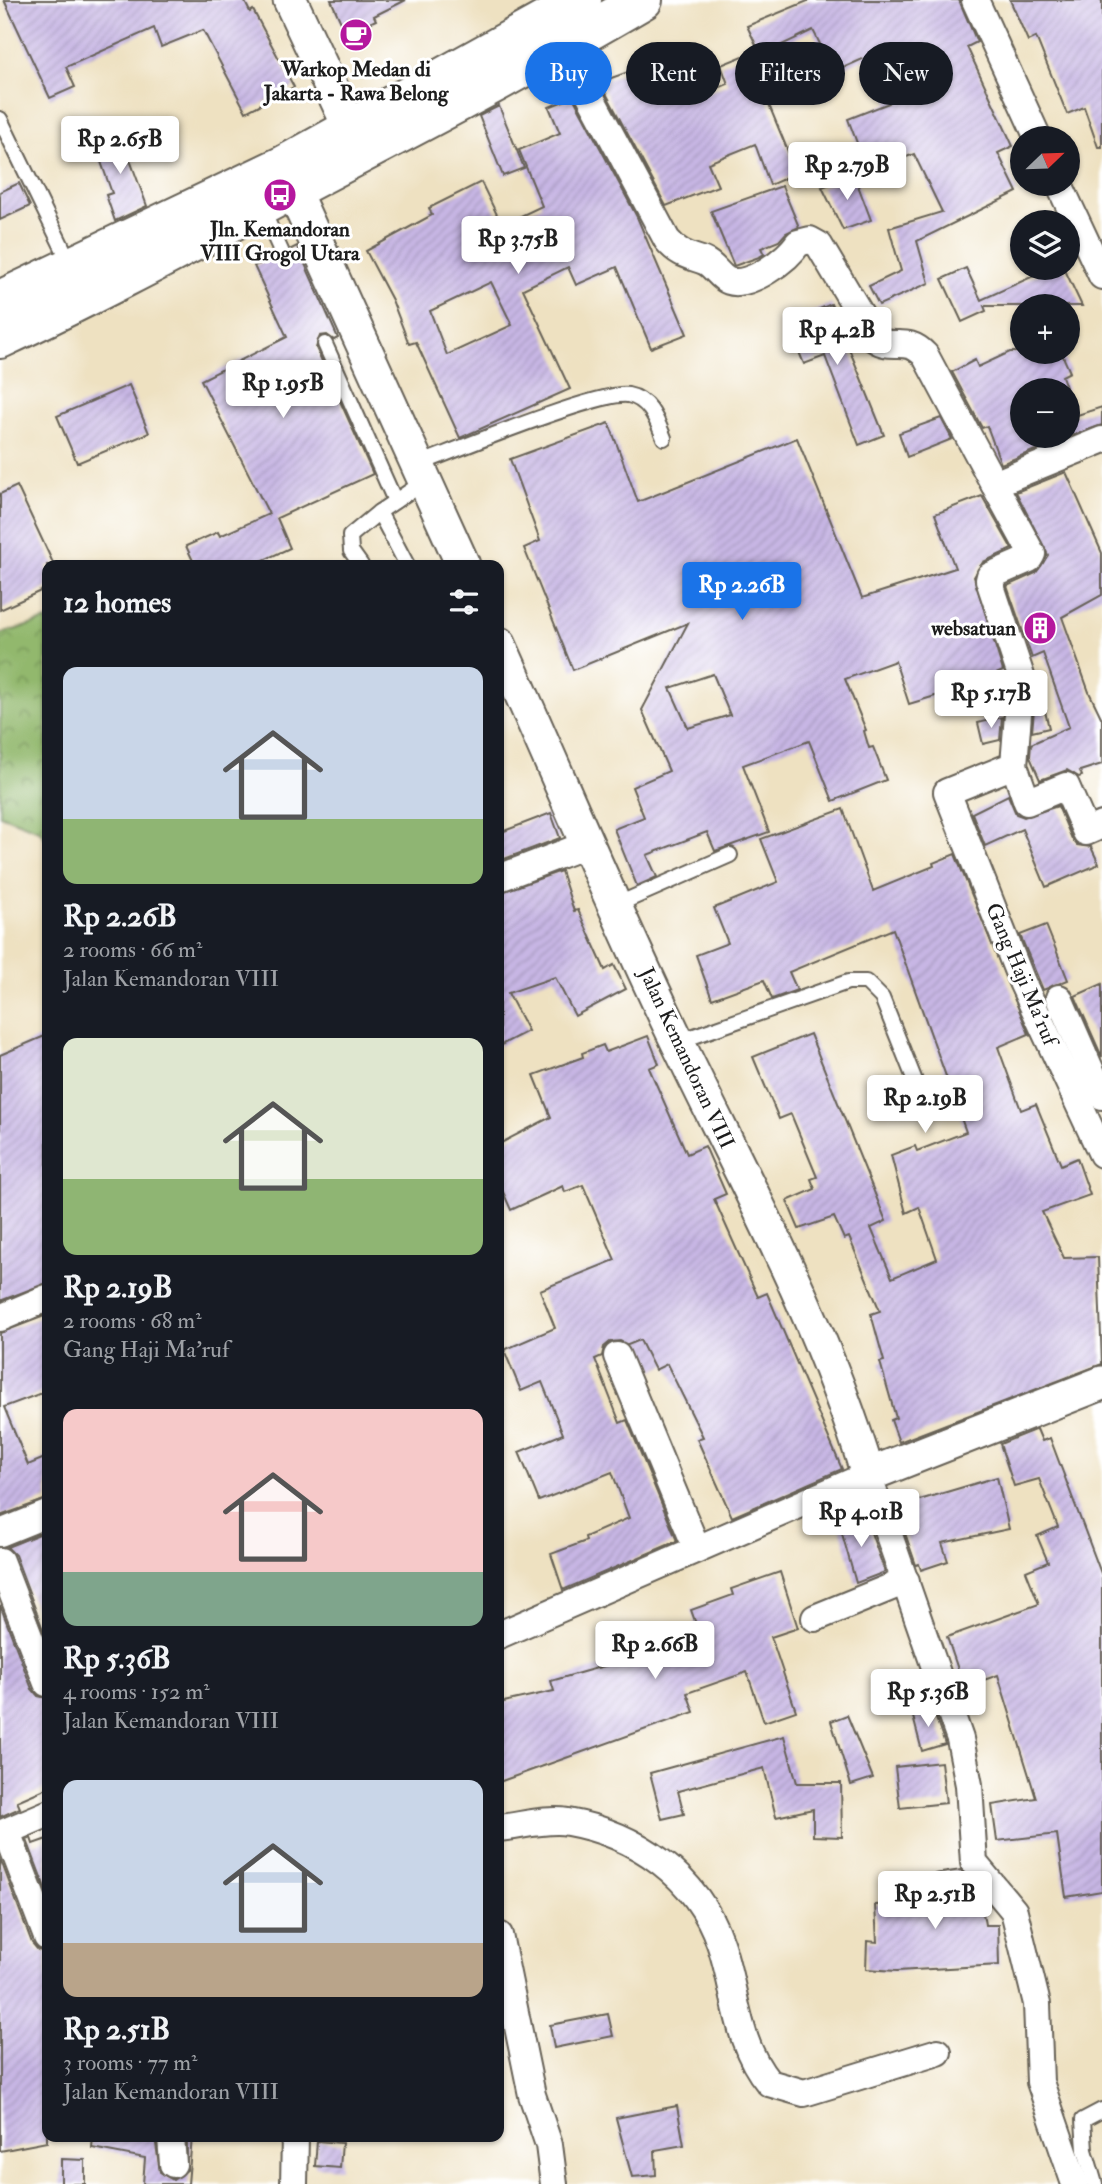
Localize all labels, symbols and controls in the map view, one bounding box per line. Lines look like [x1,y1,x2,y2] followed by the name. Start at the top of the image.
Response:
[337,16,375,54] cafe icon: Warkop Medan di Jakarta - Rawa Belong
[525,42,612,105] chip: Buy
[626,42,721,105] chip: Rent
[735,42,845,105] chip: Filters
[859,42,953,105] chip: New
[263,56,449,107] place label: Warkop Medan di Jakarta - Rawa Belong
[48,116,192,176] pin: Rp 2.65B
[77,124,163,153] text: Rp 2.65B
[1010,126,1080,196] north arrow
[1010,126,1080,448] map controls
[775,142,919,202] pin: Rp 2.79B
[804,150,890,179] text: Rp 2.79B
[261,176,299,214] bus stop icon: Jln. Kemandoran VIII Grogol Utara
[1010,210,1080,280] button: layers
[199,216,361,267] place label: Jln. Kemandoran VIII Grogol Utara
[446,216,590,276] pin: Rp 3.75B
[477,224,559,253] text: Rp 3.75B
[1010,294,1080,364] button: +
[772,308,902,367] pin: Rp 4.2B
[798,315,876,344] text: Rp 4.2B
[211,360,355,420] pin: Rp 1.95B
[242,368,324,397] text: Rp 1.95B
[1010,378,1080,448] button: −
[670,562,814,622] pin: Rp 2.26B
[698,570,786,599] text: Rp 2.26B
[445,583,483,621] icon: filters
[63,584,171,621] text: 12 homes
[1021,609,1059,647] building icon: websatuan
[930,615,1016,642] place label: websatuan
[919,670,1063,730] pin: Rp 5.17B
[951,678,1031,707] text: Rp 5.17B
[210,712,336,838] icon: home
[63,898,177,935] text: Rp 2.26B
[979,899,1065,1052] street label: Gang Haji Ma'ruf
[63,935,202,964] text: 2 rooms · 66 m²
[632,962,740,1153] street label: Jalan Kemandoran VIII
[63,964,279,993] text: Jalan Kemandoran VIII
[853,1076,997,1135] pin: Rp 2.19B
[210,1083,336,1209] icon: home
[883,1083,967,1112] text: Rp 2.19B
[63,1269,173,1306] text: Rp 2.19B
[63,1306,202,1335] text: 2 rooms · 68 m²
[63,1335,229,1364] text: Gang Haji Ma'ruf
[210,1454,336,1580] icon: home
[789,1490,933,1549] pin: Rp 4.01B
[818,1497,904,1526] text: Rp 4.01B
[583,1622,727,1681] pin: Rp 2.66B
[611,1629,699,1658] text: Rp 2.66B
[63,1640,171,1677] text: Rp 5.36B
[856,1670,1000,1729] pin: Rp 5.36B
[63,1677,210,1706] text: 4 rooms · 152 m²
[887,1677,969,1706] text: Rp 5.36B
[63,1706,279,1735] text: Jalan Kemandoran VIII
[210,1825,336,1951] icon: home
[863,1871,1007,1931] pin: Rp 2.51B
[894,1879,976,1908] text: Rp 2.51B
[63,2011,170,2048] text: Rp 2.51B
[63,2048,198,2077] text: 3 rooms · 77 m²
[63,2077,279,2106] text: Jalan Kemandoran VIII

